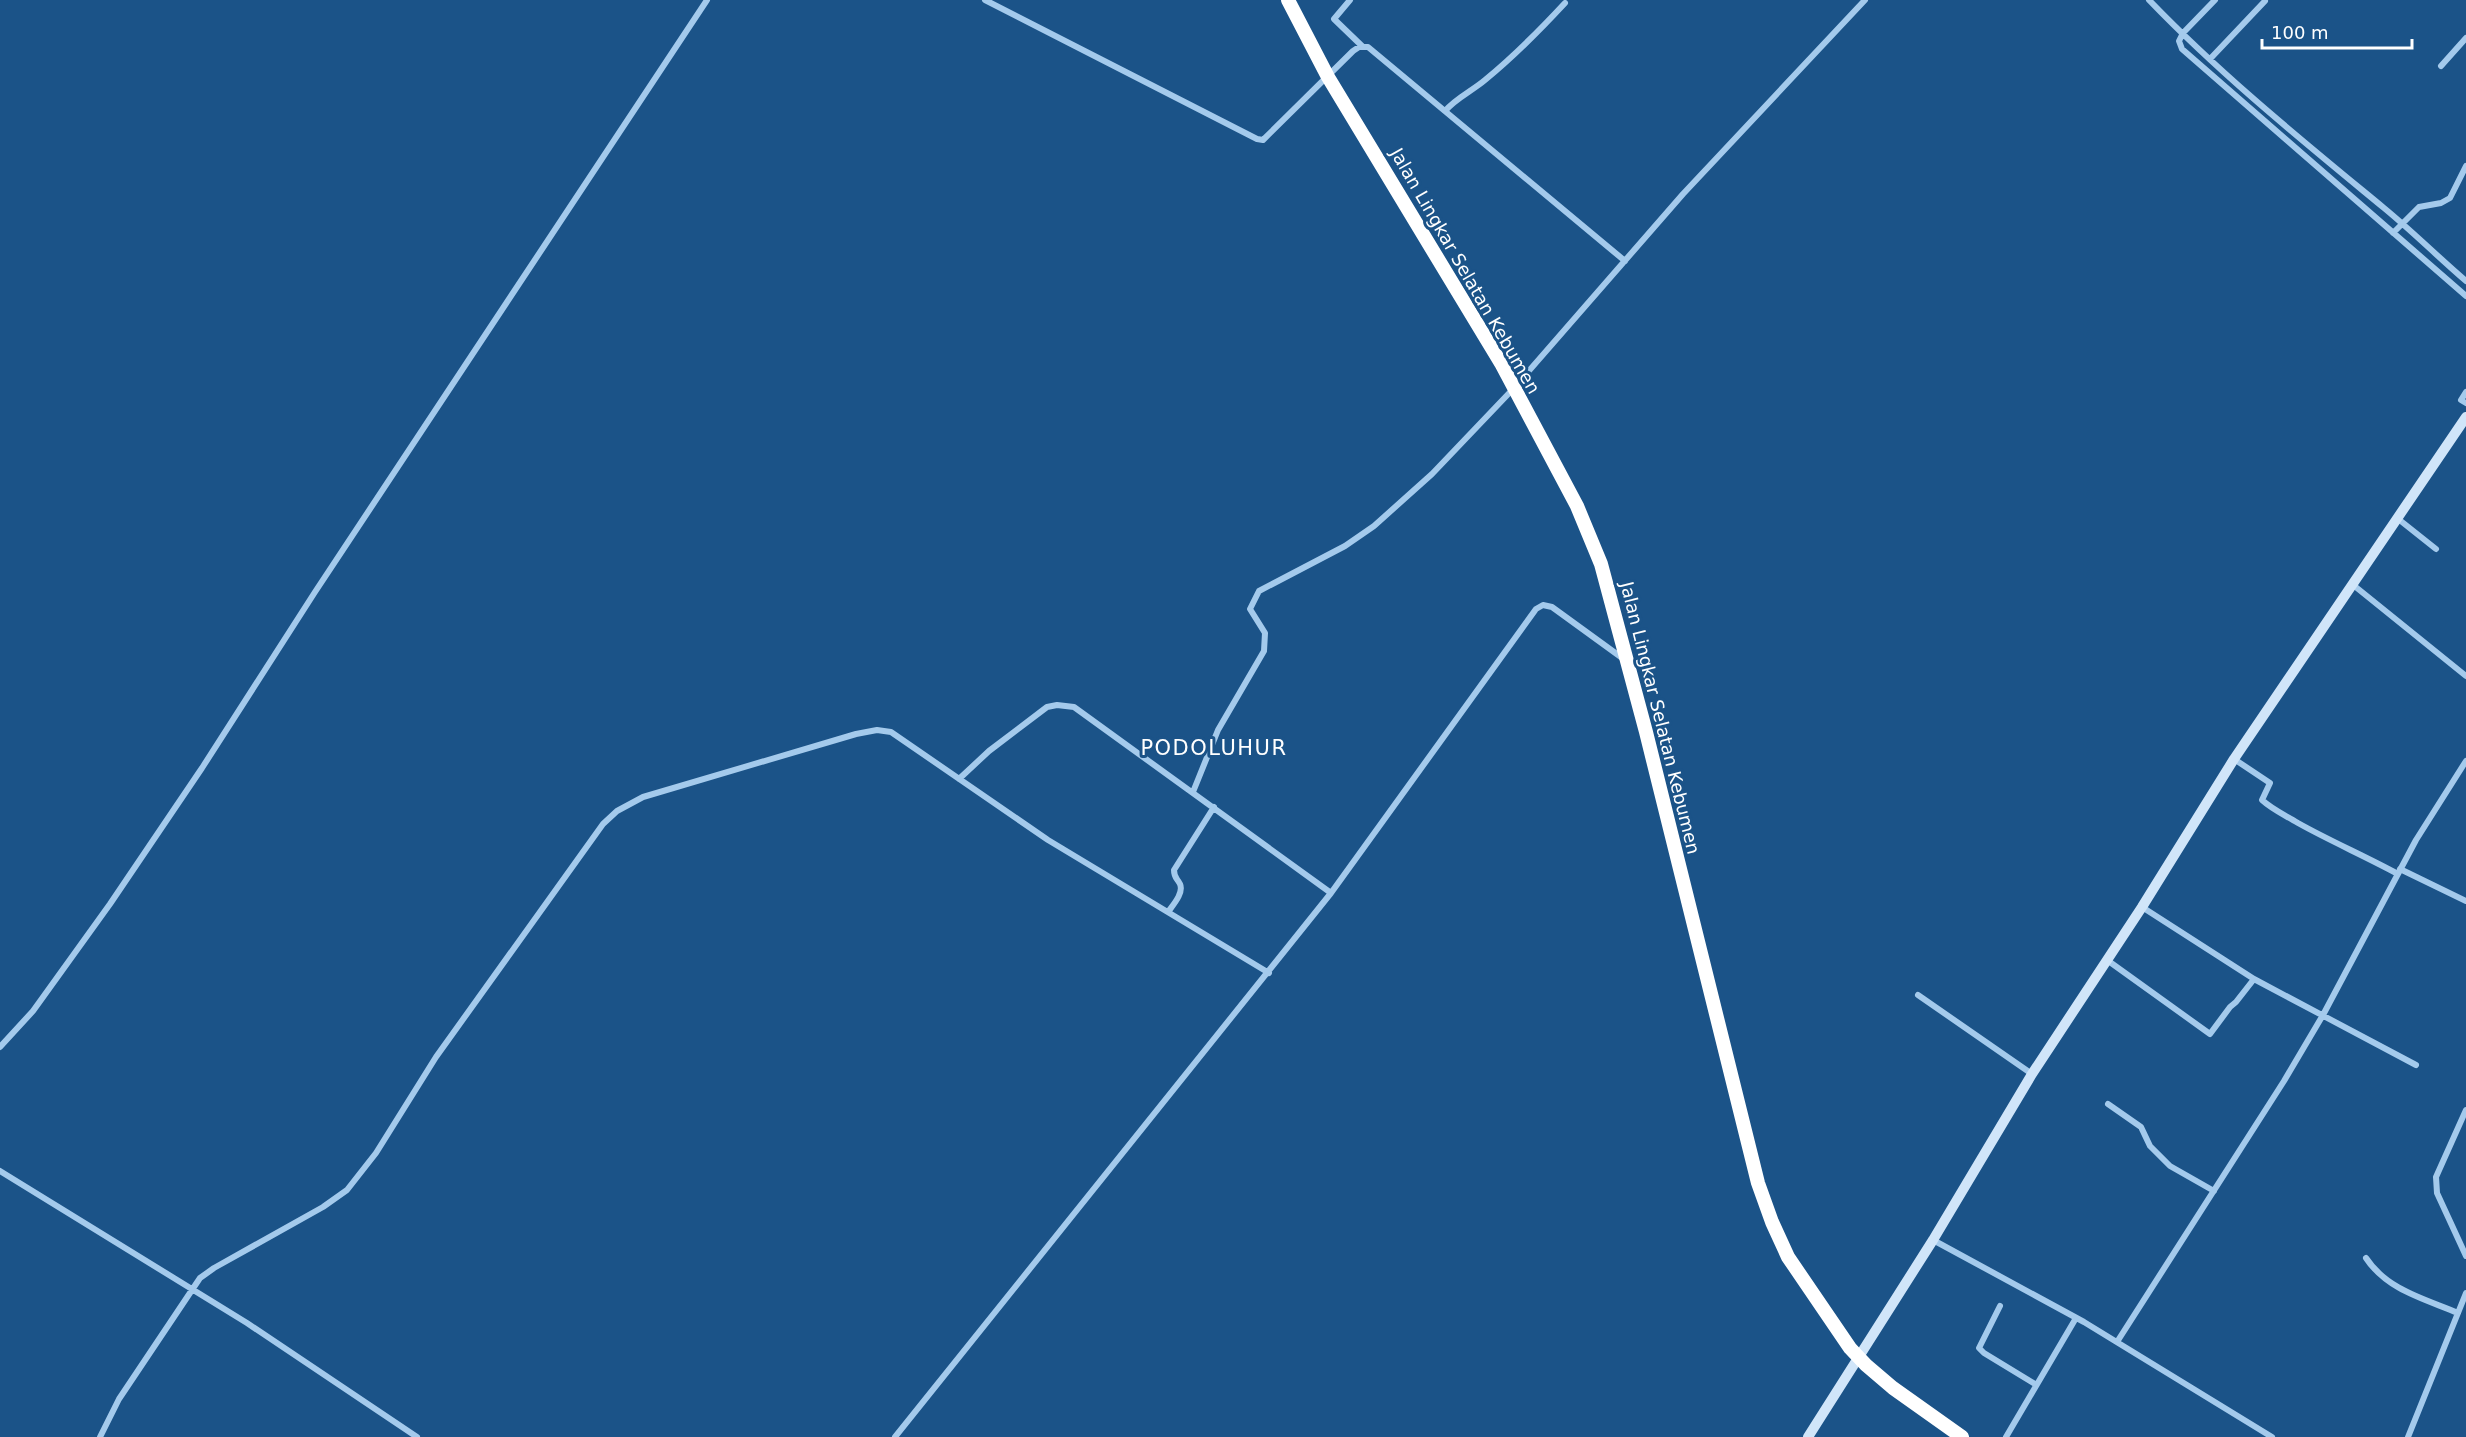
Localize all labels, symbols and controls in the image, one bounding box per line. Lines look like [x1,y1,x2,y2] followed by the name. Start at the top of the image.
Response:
[2262,12,2412,50] scale bar
[2271,22,2329,43] text: 100 m
[1386,143,1545,397] street label: Jalan Lingkar Selatan Kebumen
[1616,578,1705,856] street label: Jalan Lingkar Selatan Kebumen
[1140,736,1288,760] district label: PODOLUHUR

